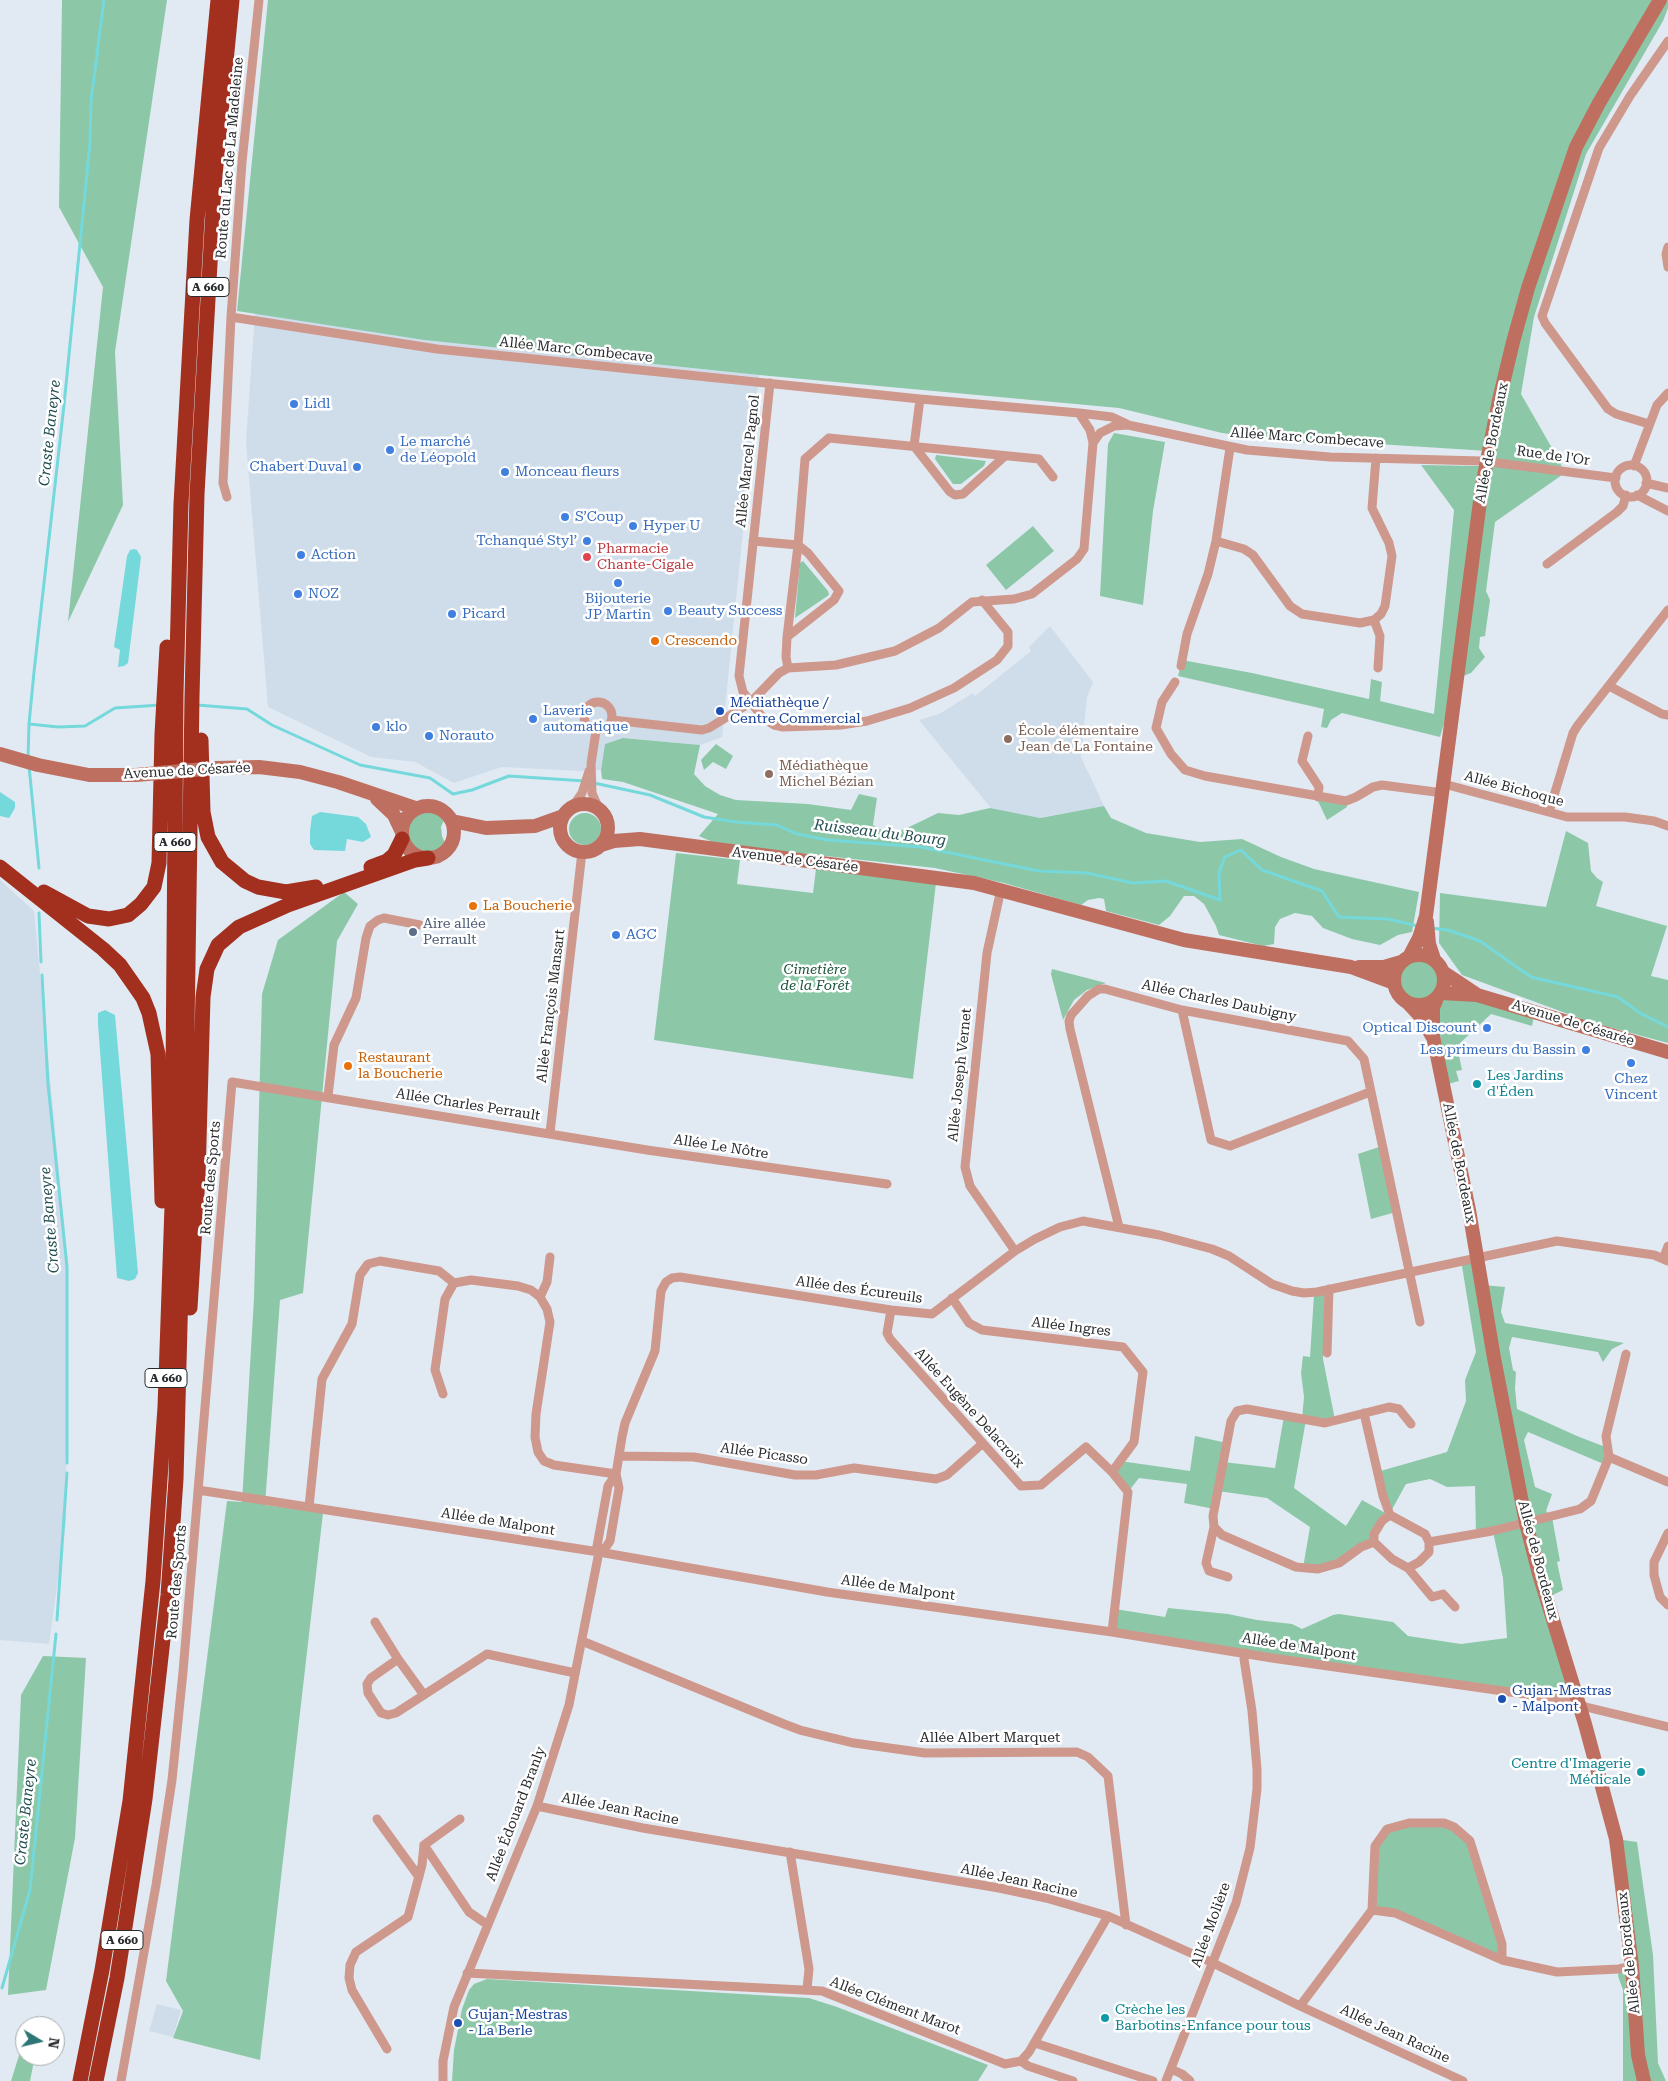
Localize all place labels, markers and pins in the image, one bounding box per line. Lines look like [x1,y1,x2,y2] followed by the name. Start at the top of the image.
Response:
[304,396,330,412] place label: Lidl
[288,398,300,410] marker: Lidl
[400,434,476,467] place label: Le marché de Léopold
[384,444,396,456] marker: Le marché de Léopold
[250,459,347,475] place label: Chabert Duval
[351,461,363,473] marker: Chabert Duval
[515,464,619,480] place label: Monceau fleurs
[499,466,511,478] marker: Monceau fleurs
[575,509,623,525] place label: S’Coup
[559,511,571,523] marker: S’Coup
[643,518,700,534] place label: Hyper U
[627,520,639,532] marker: Hyper U
[476,533,577,549] place label: Tchanqué Styl’
[581,535,593,547] marker: Tchanqué Styl’
[597,541,694,574] place label: Pharmacie Chante-Cigale
[311,547,356,563] place label: Action
[295,549,307,561] marker: Action
[581,551,593,563] marker: Pharmacie Chante-Cigale
[612,577,624,589] marker: Bijouterie JP Martin
[308,586,339,602] place label: NOZ
[292,588,304,600] marker: NOZ
[585,591,651,624] place label: Bijouterie JP Martin
[678,603,783,619] place label: Beauty Success
[662,605,674,617] marker: Beauty Success
[462,606,506,622] place label: Picard
[446,608,458,620] marker: Picard
[665,633,737,649] place label: Crescendo
[649,635,661,647] marker: Crescendo
[730,695,861,728] place label: Médiathèque / Centre Commercial
[543,703,628,736] place label: Laverie automatique
[714,705,726,717] marker: Médiathèque / Centre Commercial
[527,713,539,725] marker: Laverie automatique
[386,719,407,735] place label: klo
[370,721,382,733] marker: klo
[1018,723,1153,756] place label: École élémentaire Jean de La Fontaine
[439,728,494,744] place label: Norauto
[423,730,435,742] marker: Norauto
[1002,733,1014,745] marker: École élémentaire Jean de La Fontaine
[779,758,874,790] place label: Médiathèque Michel Bézian
[763,768,775,780] marker: Médiathèque Michel Bézian
[483,898,572,914] place label: La Boucherie
[467,900,479,912] marker: La Boucherie
[423,916,486,949] place label: Aire allée Perrault
[407,926,419,938] marker: Aire allée Perrault
[626,927,656,943] place label: AGC
[610,929,622,941] marker: AGC
[1362,1020,1477,1036] place label: Optical Discount
[1481,1022,1493,1034] marker: Optical Discount
[1420,1042,1576,1058] place label: Les primeurs du Bassin
[1580,1044,1592,1056] marker: Les primeurs du Bassin
[358,1050,443,1082] place label: Restaurant la Boucherie
[1625,1057,1637,1069] marker: Chez Vincent
[342,1060,354,1072] marker: Restaurant la Boucherie
[1487,1068,1563,1100] place label: Les Jardins d'Éden
[1604,1071,1658,1104] place label: Chez Vincent
[1471,1078,1483,1090] marker: Les Jardins d'Éden
[1512,1683,1611,1715] place label: Gujan-Mestras - Malpont
[1496,1693,1508,1705] marker: Gujan-Mestras - Malpont
[1511,1756,1631,1788] place label: Centre d'Imagerie Médicale
[1635,1766,1647,1778] marker: Centre d'Imagerie Médicale
[1115,2002,1311,2034] place label: Crèche les Barbotins-Enfance pour tous
[468,2007,567,2040] place label: Gujan-Mestras - La Berle
[1099,2012,1111,2024] marker: Crèche les Barbotins-Enfance pour tous
[452,2017,464,2029] marker: Gujan-Mestras - La Berle

